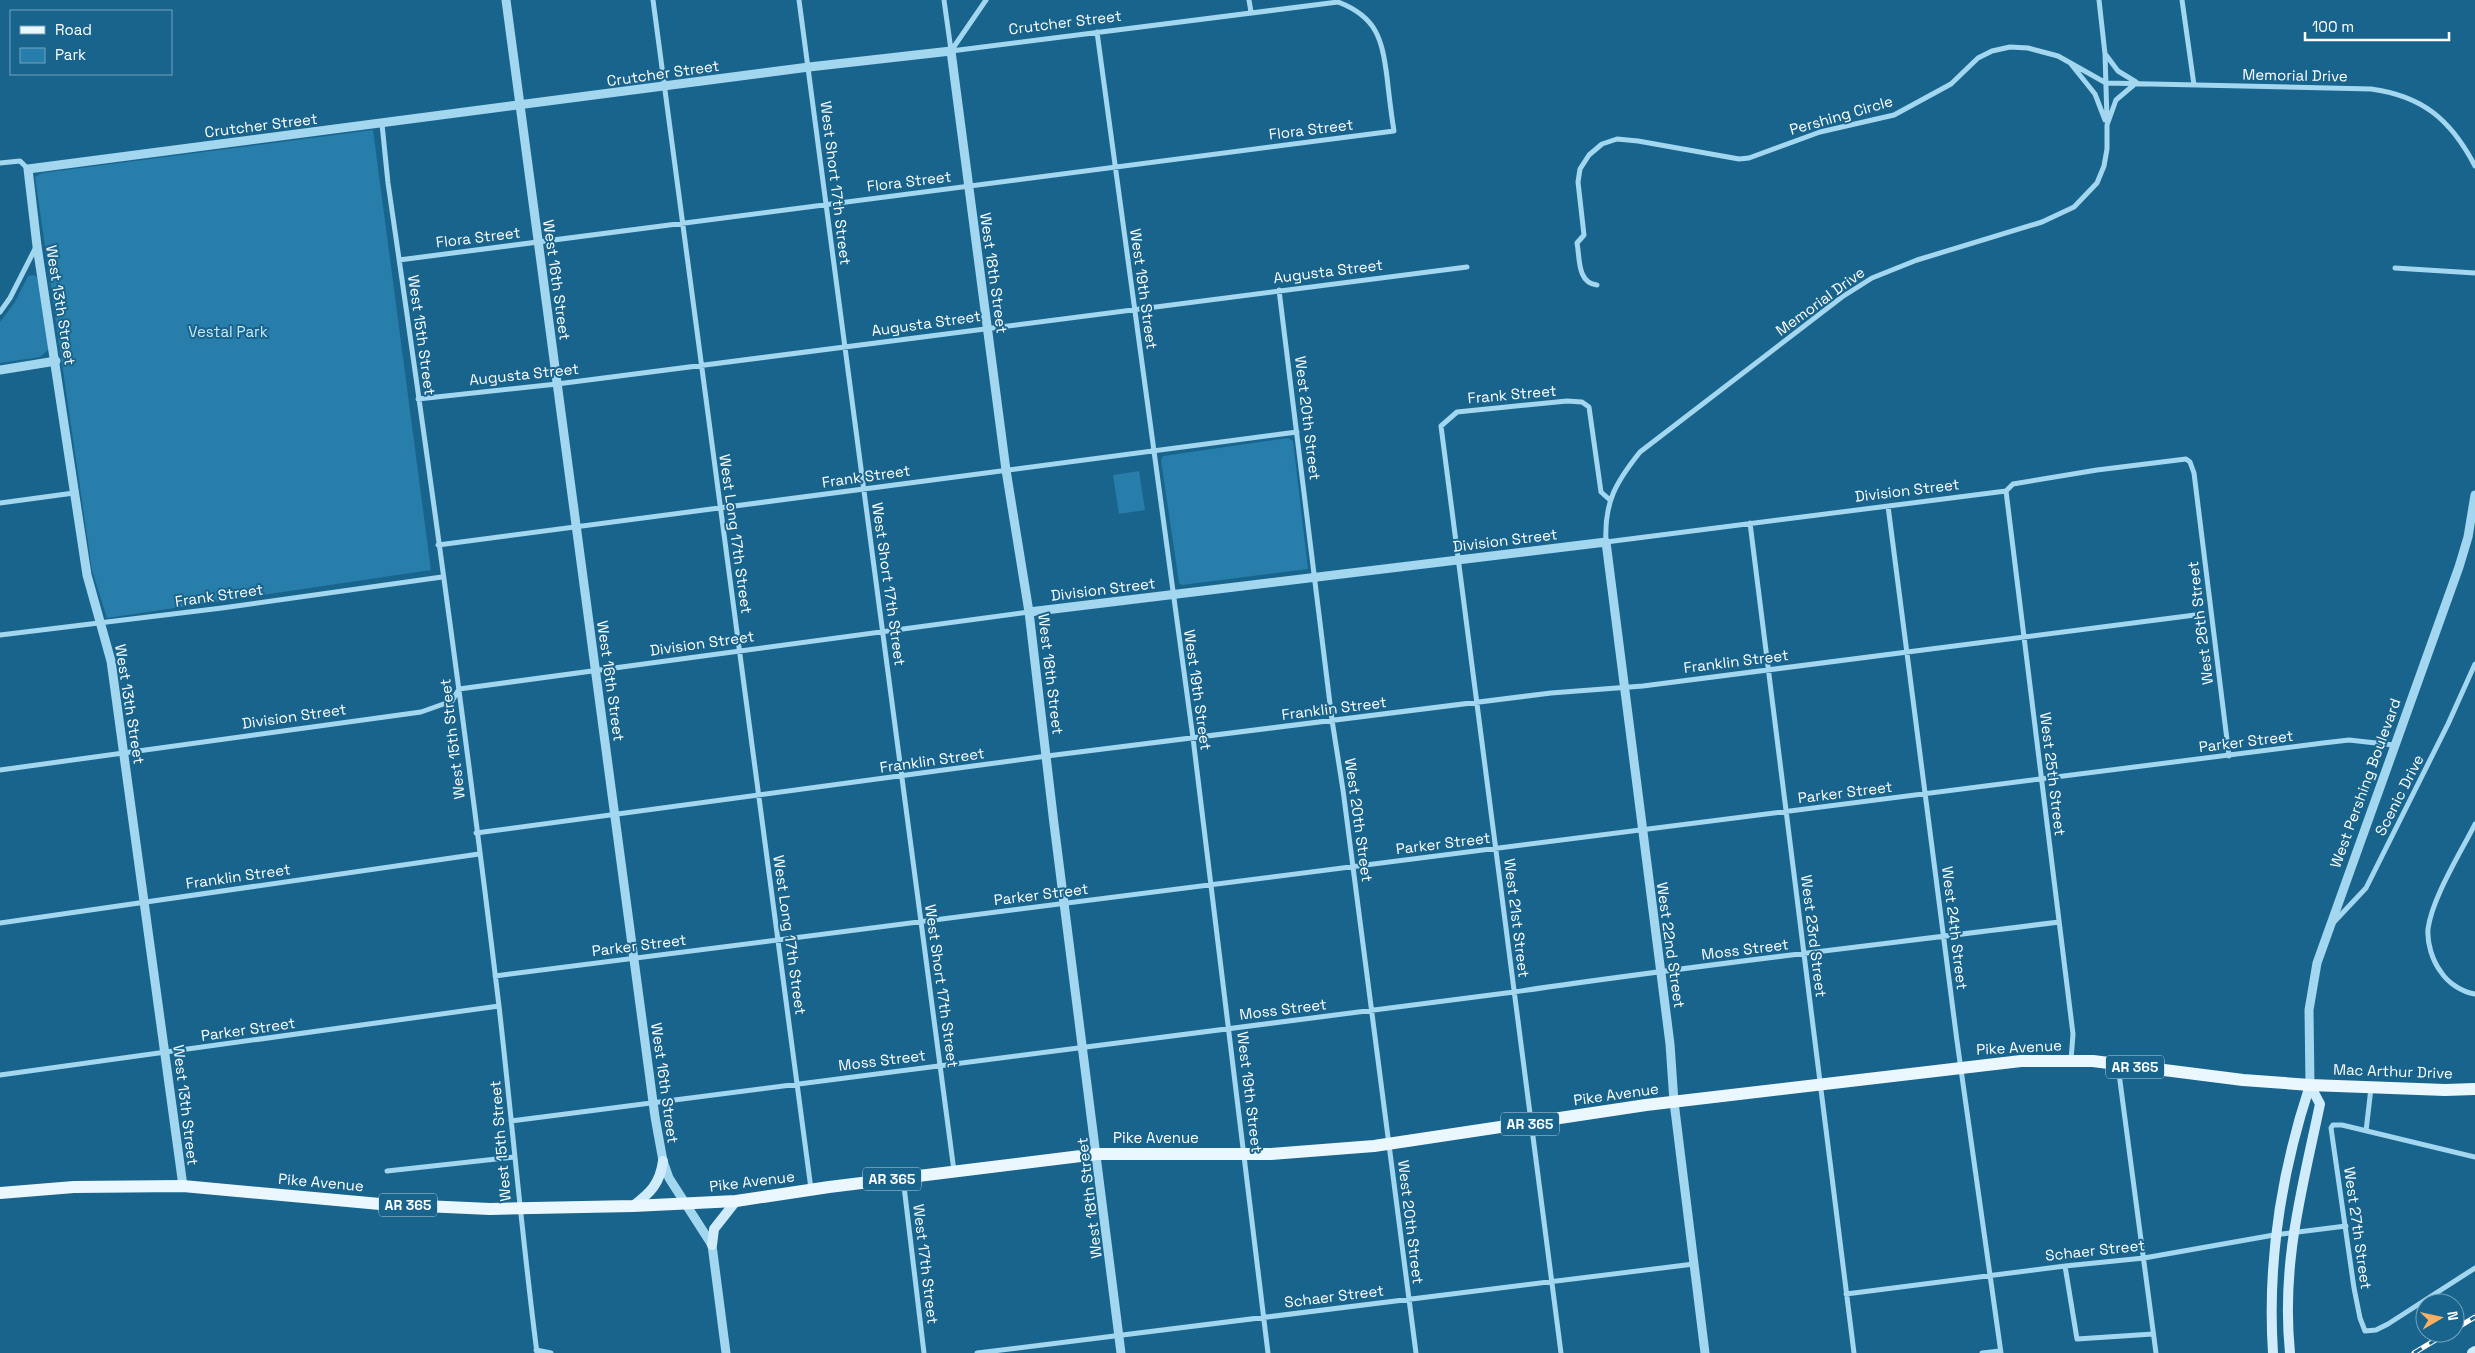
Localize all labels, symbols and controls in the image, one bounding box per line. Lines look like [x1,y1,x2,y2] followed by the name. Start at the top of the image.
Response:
[1008,6,1123,38] street label: Crutcher Street
[10,10,172,75] legend
[2305,10,2449,42] scale bar
[2312,17,2354,36] text: 100 m
[55,20,92,39] text: Road
[55,45,86,64] text: Park
[605,56,721,90] street label: Crutcher Street
[2242,65,2348,85] street label: Memorial Drive
[1787,91,1895,139] street label: Pershing Circle
[817,100,855,266] street label: West Short 17th Street
[204,109,319,141] street label: Crutcher Street
[1268,114,1354,144] street label: Flora Street
[866,166,952,196] street label: Flora Street
[976,211,1012,335] street label: West 18th Street
[539,219,575,342] street label: West 16th Street
[435,222,521,252] street label: Flora Street
[1126,228,1162,351] street label: West 19th Street
[42,244,80,367] street label: West 13th Street
[1272,255,1384,287] street label: Augusta Street
[1772,262,1868,340] street label: Memorial Drive
[404,274,440,396] street label: West 15th Street
[870,306,982,340] street label: Augusta Street
[188,322,268,341] park label: Vestal Park
[1291,355,1325,481] street label: West 20th Street
[468,359,580,389] street label: Augusta Street
[1467,381,1557,407] street label: Frank Street
[715,453,757,615] street label: West Long 17th Street
[821,460,912,492] street label: Frank Street
[1854,474,1960,506] street label: Division Street
[868,501,910,667] street label: West Short 17th Street
[1452,524,1558,556] street label: Division Street
[2183,560,2217,686] street label: West 26th Street
[1050,573,1156,605] street label: Division Street
[174,579,265,611] street label: Frank Street
[1034,612,1068,736] street label: West 18th Street
[593,620,629,743] street label: West 16th Street
[649,626,755,660] street label: Division Street
[1180,629,1216,752] street label: West 19th Street
[111,643,149,766] street label: West 13th Street
[1682,645,1790,677] street label: Franklin Street
[435,678,469,800] street label: West 15th Street
[1280,692,1388,724] street label: Franklin Street
[2325,696,2405,870] street label: West Pershing Boulevard
[241,699,347,733] street label: Division Street
[2036,711,2070,837] street label: West 25th Street
[2198,726,2294,756] street label: Parker Street
[878,743,986,777] street label: Franklin Street
[2370,751,2428,839] street label: Scenic Drive
[1341,757,1377,883] street label: West 20th Street
[1797,777,1893,807] street label: Parker Street
[1395,828,1491,858] street label: Parker Street
[769,854,811,1016] street label: West Long 17th Street
[1500,857,1534,979] street label: West 21st Street
[184,859,292,893] street label: Franklin Street
[1938,865,1972,991] street label: West 24th Street
[1797,874,1831,998] street label: West 23rd Street
[993,879,1089,909] street label: Parker Street
[1653,881,1689,1009] street label: West 22nd Street
[921,903,963,1069] street label: West Short 17th Street
[591,930,687,960] street label: Parker Street
[1700,934,1790,964] street label: Moss Street
[1238,994,1328,1024] street label: Moss Street
[200,1013,296,1045] street label: Parker Street
[647,1022,683,1145] street label: West 16th Street
[1233,1031,1267,1154] street label: West 19th Street
[1976,1035,2062,1059] street label: Pike Avenue
[169,1044,203,1167] street label: West 13th Street
[837,1045,927,1075] street label: Moss Street
[2106,1056,2164,1078] road number: AR 365
[2333,1059,2453,1083] street label: Mac Arthur Drive
[1572,1079,1660,1109] street label: Pike Avenue
[485,1080,515,1202] street label: West 15th Street
[1501,1112,1559,1136] road number: AR 365
[1113,1128,1199,1147] street label: Pike Avenue
[1072,1136,1106,1260] street label: West 18th Street
[1394,1159,1428,1285] street label: West 20th Street
[708,1166,796,1196] street label: Pike Avenue
[2340,1166,2376,1291] street label: West 27th Street
[863,1168,921,1190] road number: AR 365
[277,1169,365,1195] street label: Pike Avenue
[379,1194,437,1216] road number: AR 365
[909,1203,943,1325] street label: West 17th Street
[2044,1235,2146,1265] street label: Schaer Street
[1283,1280,1385,1312] street label: Schaer Street
[2415,1293,2465,1343] north arrow
[2443,1310,2462,1322] text: N

